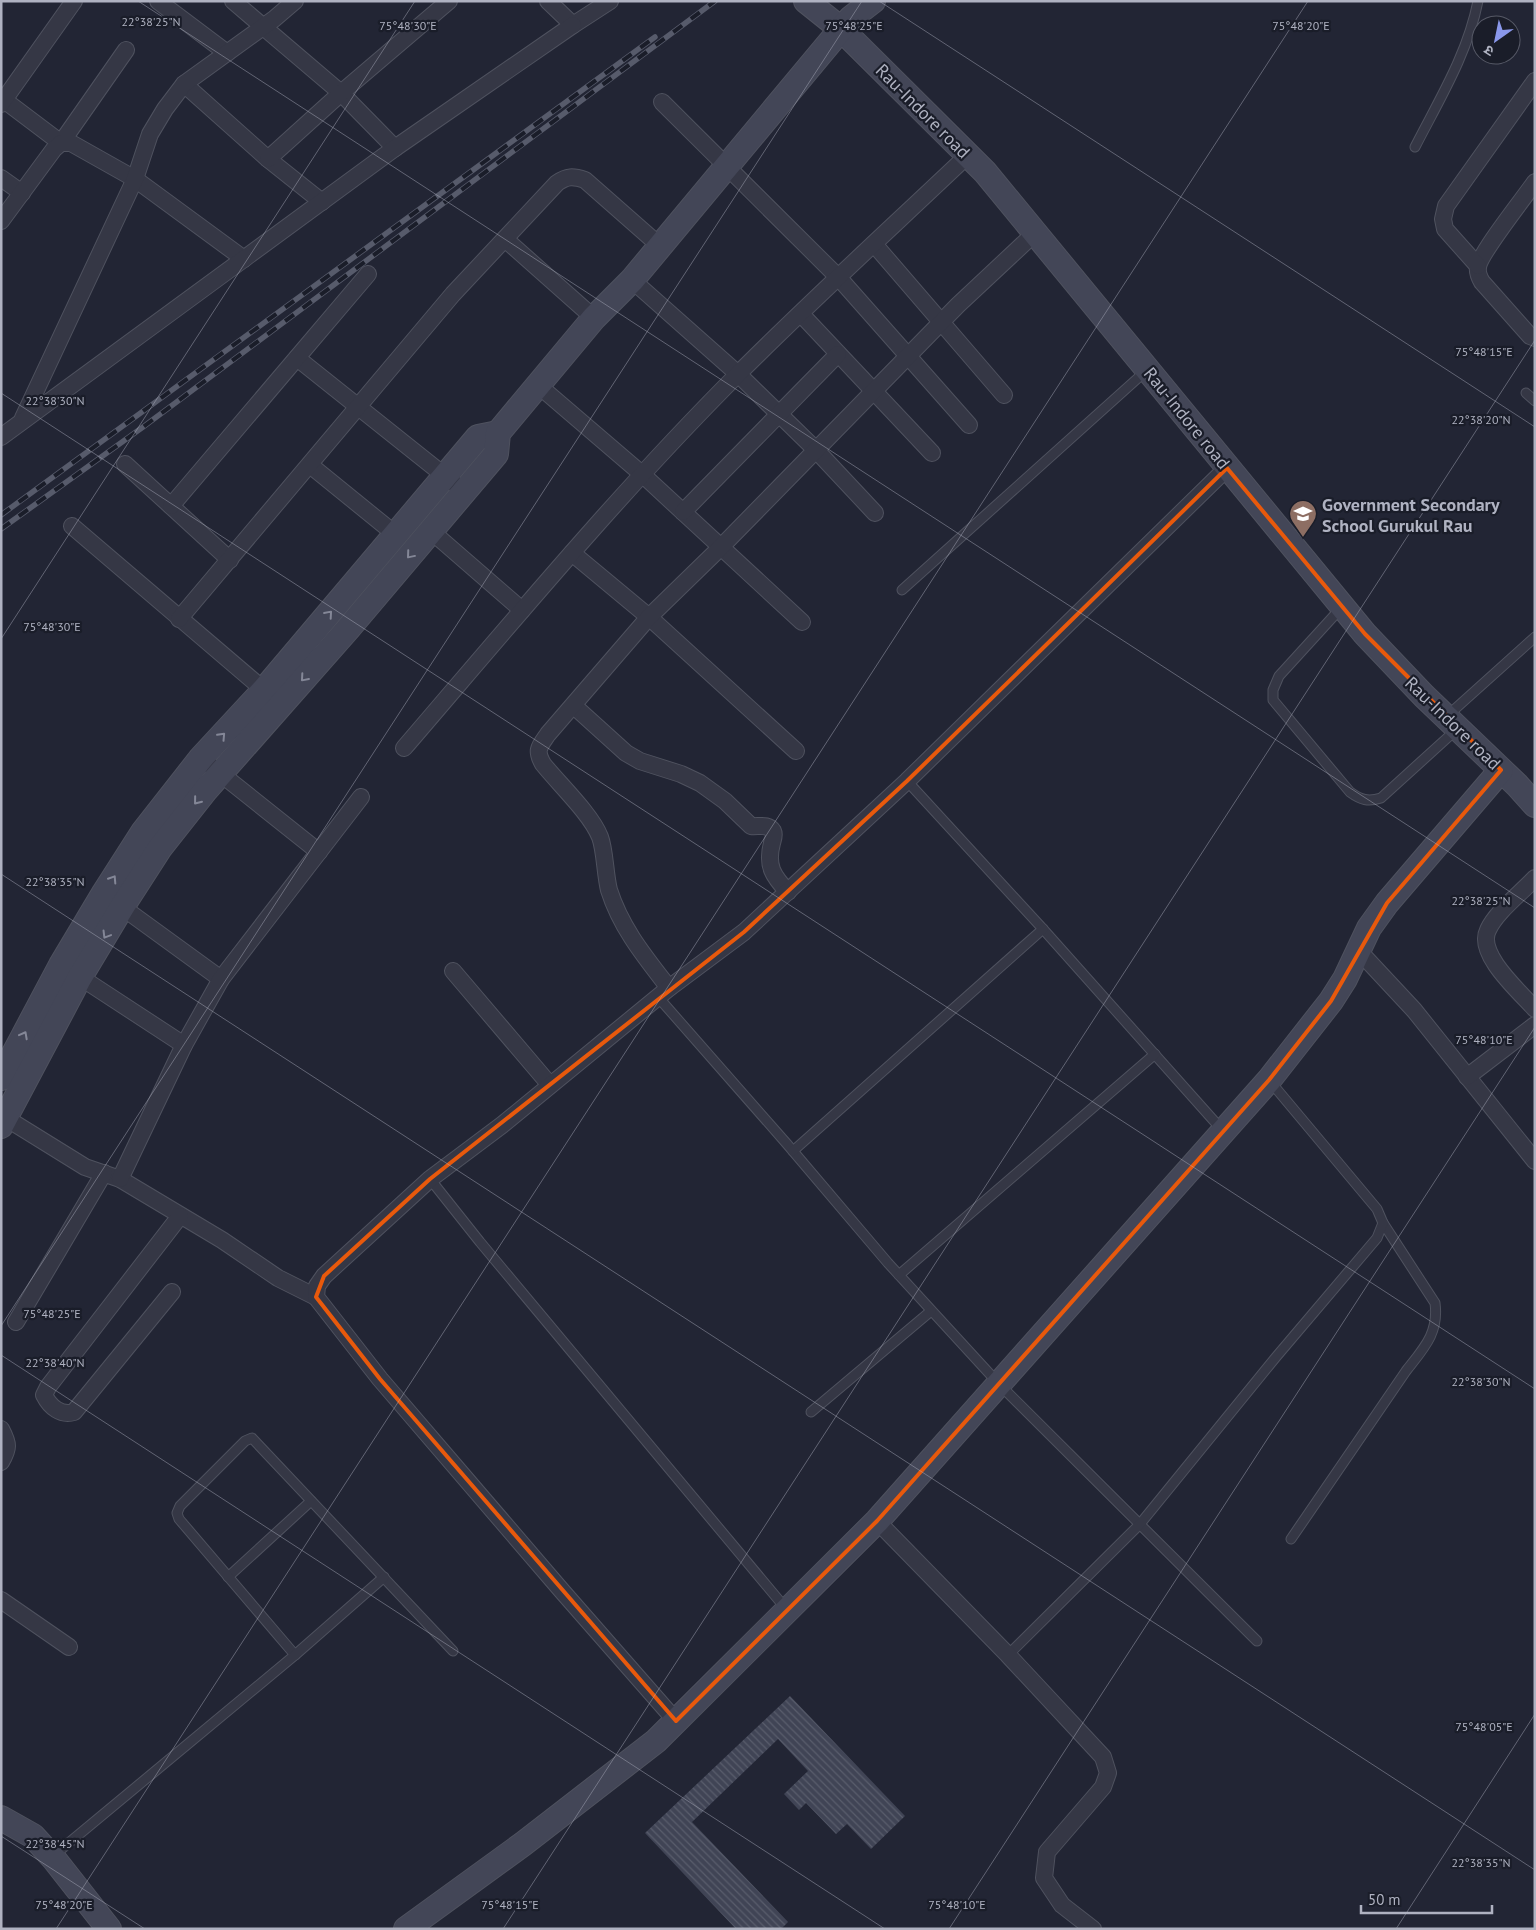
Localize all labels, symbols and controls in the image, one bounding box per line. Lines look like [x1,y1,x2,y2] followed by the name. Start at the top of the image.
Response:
[121,14,181,29] text: 22°38'25"N
[1471,15,1521,65] north arrow
[379,18,437,33] text: 75°48'30"E
[825,18,883,33] text: 75°48'25"E
[1272,18,1330,33] text: 75°48'20"E
[1480,41,1497,61] text: उ
[871,59,975,163] street label: Rau-Indore road
[1455,344,1513,359] text: 75°48'15"E
[1139,362,1235,474] street label: Rau-Indore road
[25,393,85,408] text: 22°38'30"N
[1451,412,1511,427] text: 22°38'20"N
[1322,493,1500,537] place label: Government Secondary School Gurukul Rau
[1288,499,1318,538] school or university icon: Government Secondary School Gurukul Rau
[407,550,416,559] one-way arrow
[323,611,332,620] one-way arrow
[23,619,81,634] text: 75°48'30"E
[1400,671,1506,775] street label: Rau-Indore road
[301,673,310,682] one-way arrow
[216,732,225,741] one-way arrow
[195,795,203,804] one-way arrow
[25,874,85,889] text: 22°38'35"N
[107,875,116,885] one-way arrow
[1451,893,1511,908] text: 22°38'25"N
[102,929,112,938] one-way arrow
[18,1032,28,1041] one-way arrow
[1455,1032,1513,1047] text: 75°48'10"E
[23,1306,81,1321] text: 75°48'25"E
[25,1355,85,1370] text: 22°38'40"N
[1451,1374,1511,1389] text: 22°38'30"N
[1455,1719,1513,1734] text: 75°48'05"E
[25,1836,85,1851] text: 22°38'45"N
[1451,1855,1511,1870] text: 22°38'35"N
[1361,1882,1492,1914] scale bar
[1368,1890,1401,1909] text: 50 m
[35,1897,93,1912] text: 75°48'20"E
[481,1897,539,1912] text: 75°48'15"E
[928,1897,986,1912] text: 75°48'10"E

